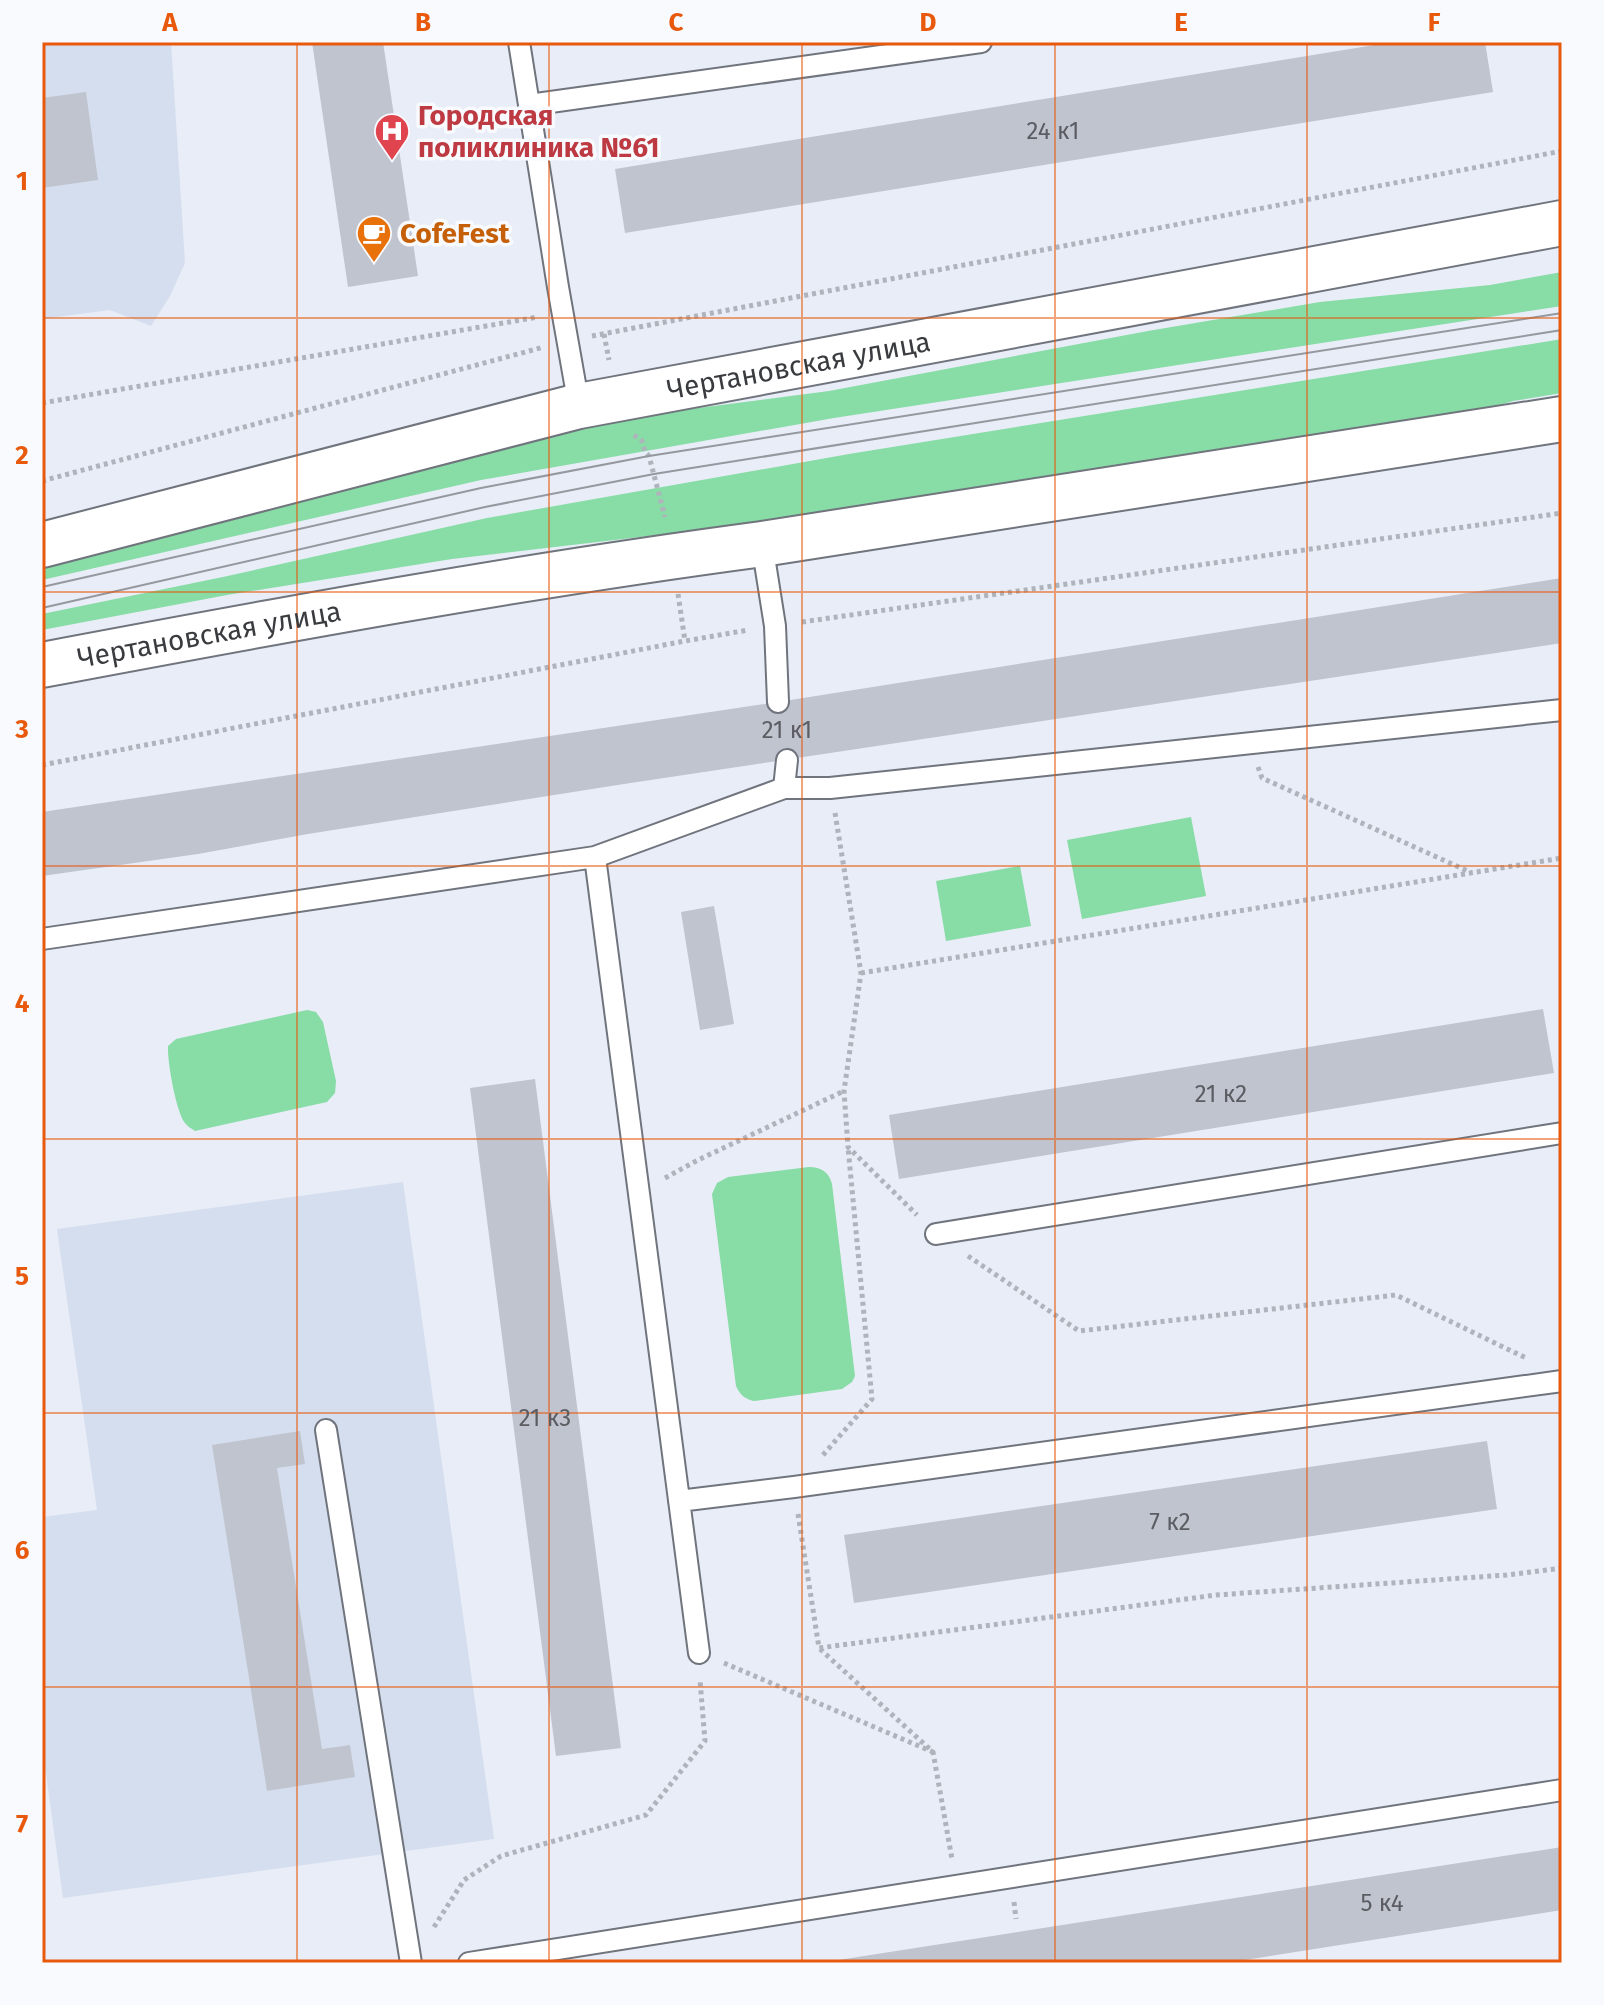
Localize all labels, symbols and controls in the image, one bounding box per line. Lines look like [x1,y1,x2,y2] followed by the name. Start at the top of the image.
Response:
[161,7,178,38] text: A
[415,7,431,38] text: B
[669,7,684,38] text: C
[920,7,937,38] text: D
[1174,7,1188,38] text: E
[1428,7,1441,38] text: F
[418,99,660,164] place label: Городская поликлиника №61
[373,112,411,162] hospital icon: Городская поликлиника №61
[1027,117,1079,145] house number: 24 к1
[16,166,28,197] text: 1
[355,214,393,264] cafe icon: CofeFest
[400,217,511,250] place label: CofeFest
[664,324,933,406] street label: Чертановская улица
[15,440,29,471] text: 2
[75,594,344,675] street label: Чертановская улица
[14,714,29,745] text: 3
[762,716,812,744] house number: 21 к1
[15,988,30,1019] text: 4
[1195,1080,1247,1108] house number: 21 к2
[15,1261,29,1292] text: 5
[519,1404,571,1432] house number: 21 к3
[1149,1508,1191,1536] house number: 7 к2
[15,1535,30,1566] text: 6
[16,1809,28,1840] text: 7
[1360,1889,1404,1917] house number: 5 к4

